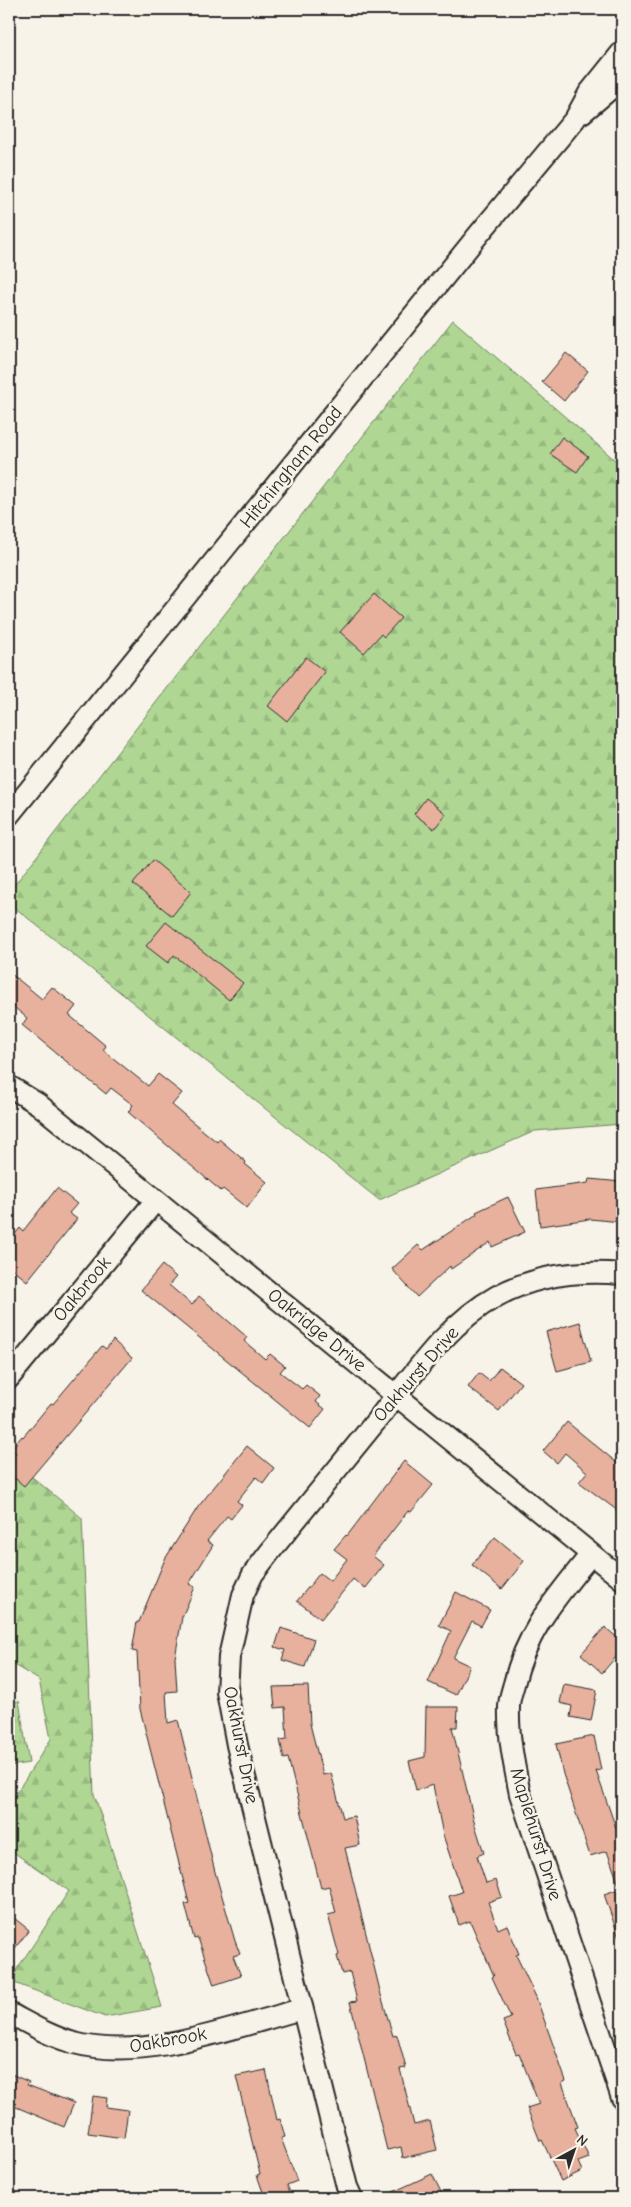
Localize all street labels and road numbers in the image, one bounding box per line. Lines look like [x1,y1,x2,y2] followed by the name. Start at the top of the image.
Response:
[235,402,347,532] street label: Hitchingham Road
[49,1251,116,1326] street label: Oakbrook
[263,1284,371,1376] street label: Oakridge Drive
[369,1322,463,1426] street label: Oakhurst Drive
[219,1684,263,1806] street label: Oakhurst Drive
[505,1765,567,1903] street label: Maplehurst Drive
[128,2022,209,2058] street label: Oakbrook

